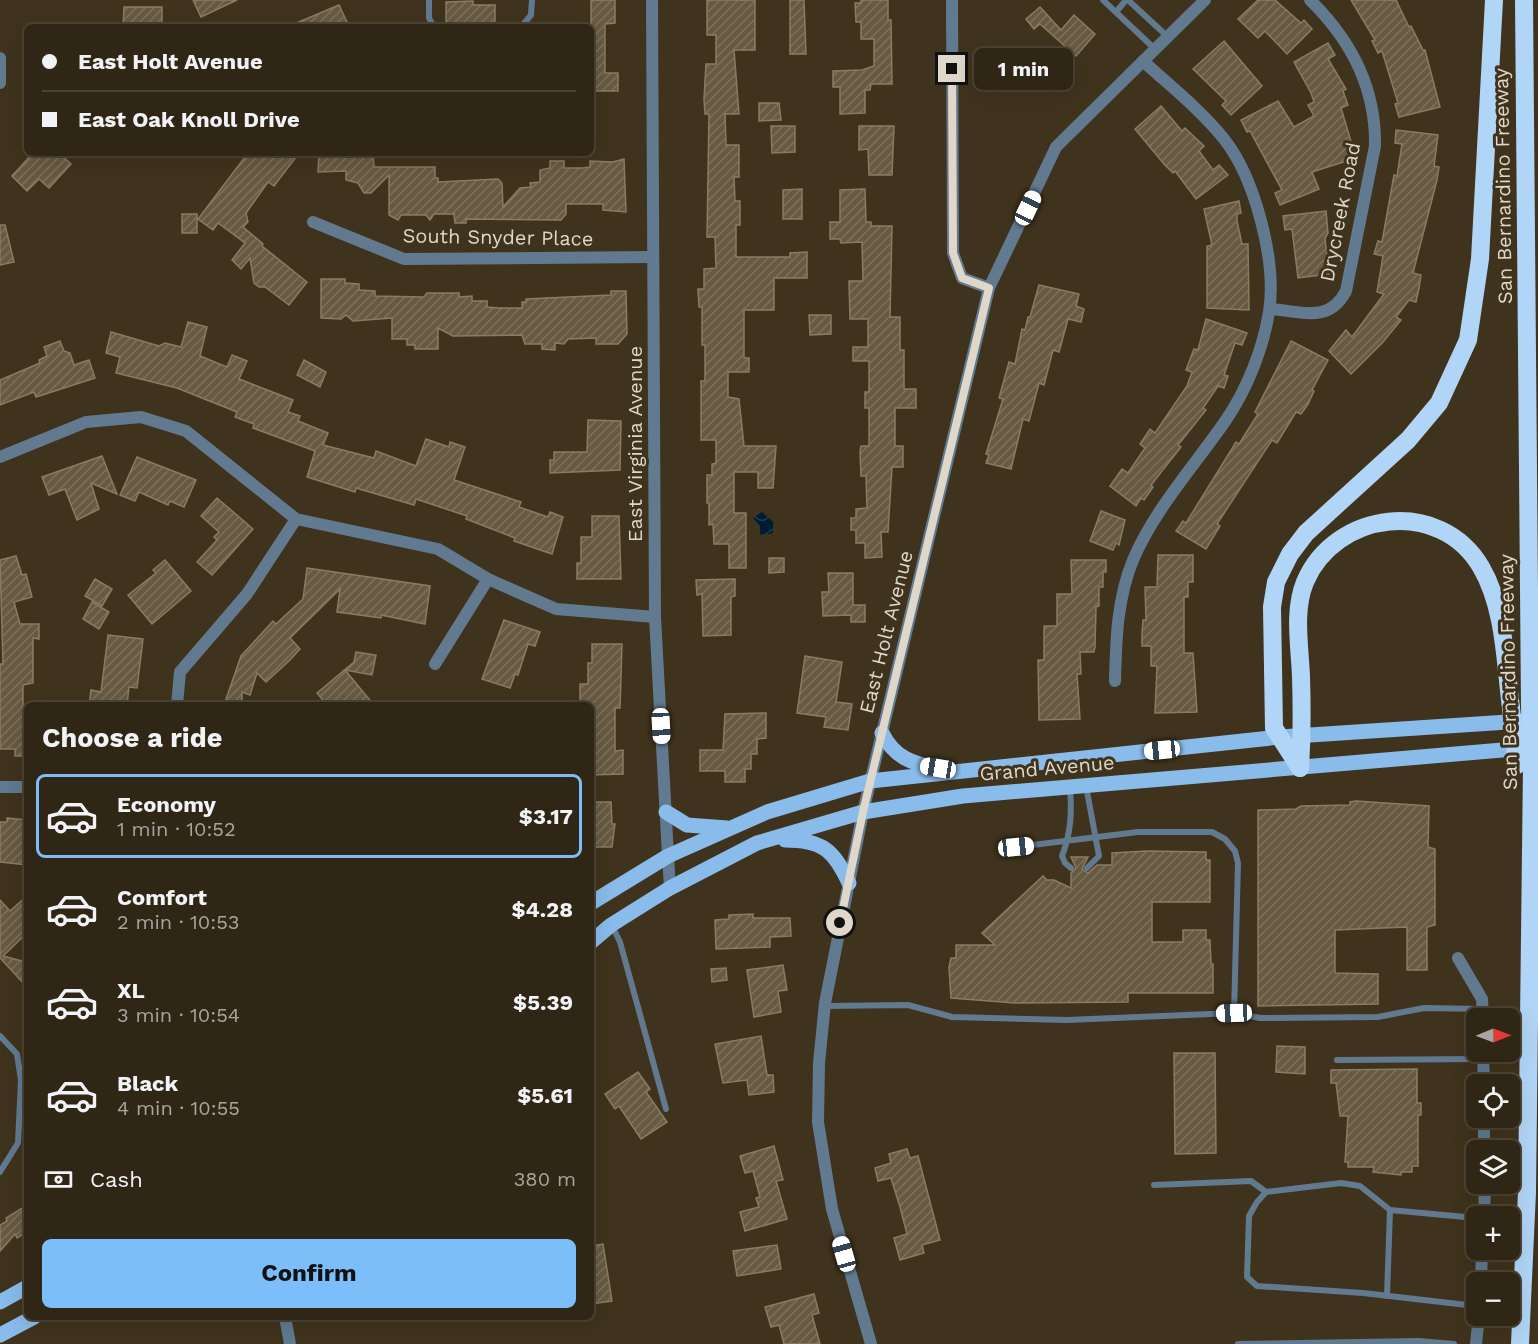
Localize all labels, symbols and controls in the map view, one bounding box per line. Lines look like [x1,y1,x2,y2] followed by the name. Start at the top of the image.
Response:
[973,48,1072,90] callout: 1 min
[78,49,263,74] text: East Holt Avenue
[938,55,965,82] route end
[998,57,1049,81] text: 1 min
[1489,67,1517,304] street label: San Bernardino Freeway
[78,107,300,132] text: East Oak Knoll Drive
[1315,140,1365,284] street label: Drycreek Road
[1012,188,1044,228] car
[402,223,594,251] street label: South Snyder Place
[623,346,647,542] street label: East Virginia Avenue
[854,548,918,716] street label: East Holt Avenue
[1494,553,1522,790] street label: San Bernardino Freeway
[651,708,671,744] car
[42,722,222,754] text: Choose a ride
[1143,739,1181,761] car
[979,750,1115,786] street label: Grand Avenue
[919,756,957,780] car
[45,789,99,843] icon: car
[117,792,216,817] text: Economy
[519,804,573,829] text: $3.17
[117,817,236,841] text: 1 min · 10:52
[997,836,1035,858] car
[45,882,99,936] icon: car
[117,885,207,910] text: Comfort
[511,897,573,922] text: $4.28
[826,909,853,936] route start
[117,910,239,934] text: 2 min · 10:53
[45,975,99,1029] icon: car
[117,978,145,1003] text: XL
[513,990,573,1015] text: $5.39
[117,1003,240,1027] text: 3 min · 10:54
[1216,1003,1252,1023] car
[1466,1008,1520,1062] north arrow
[1466,1008,1520,1326] map controls
[45,1068,99,1122] icon: car
[117,1071,178,1096] text: Black
[1466,1074,1520,1128] button: locate
[517,1083,573,1108] text: $5.61
[117,1096,240,1120] text: 4 min · 10:55
[1466,1140,1520,1194] button: layers
[42,1163,75,1196] icon: cash
[90,1167,143,1192] text: Cash
[514,1167,576,1191] text: 380 m
[1466,1206,1520,1260] button: +
[830,1234,858,1274] car
[42,1239,576,1308] button: Confirm
[1466,1272,1520,1326] button: −

